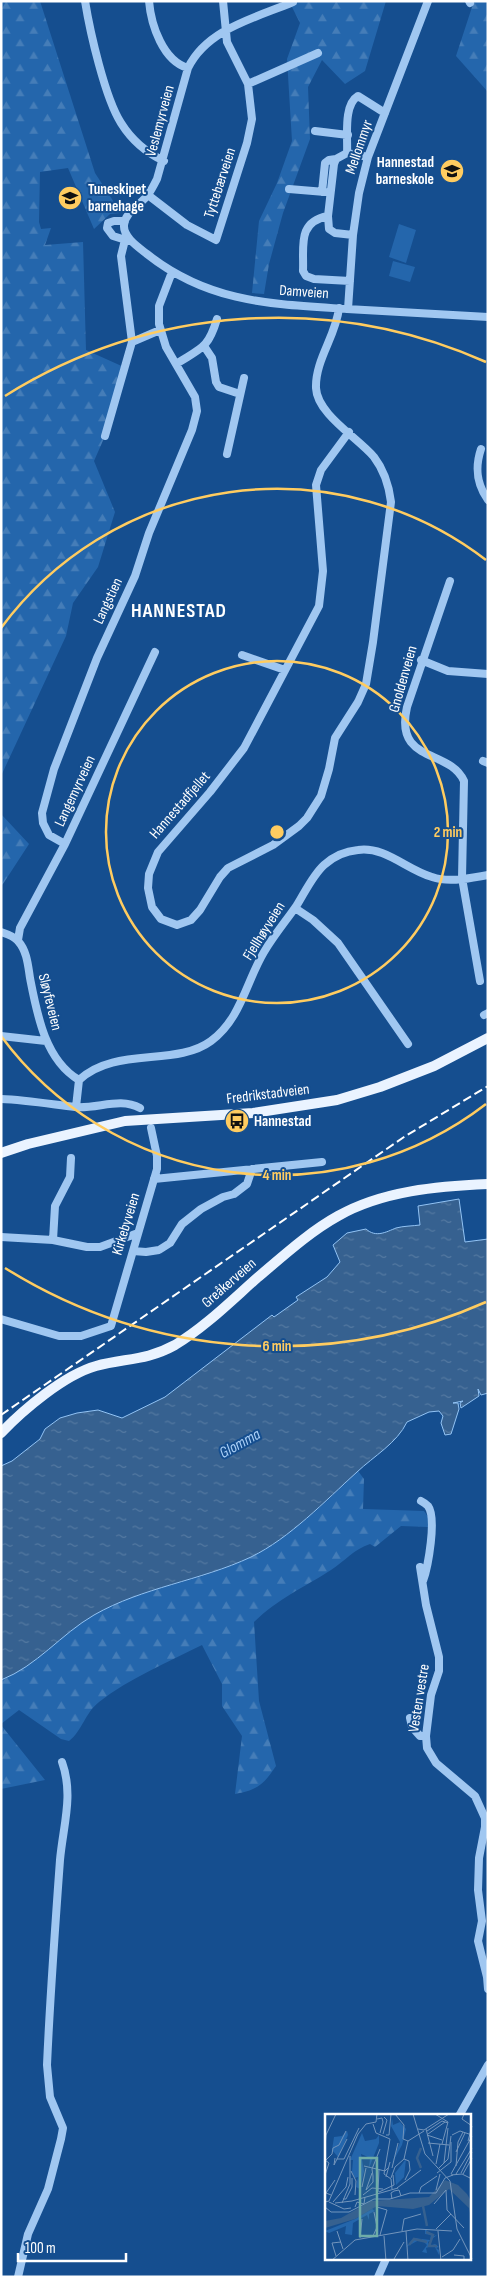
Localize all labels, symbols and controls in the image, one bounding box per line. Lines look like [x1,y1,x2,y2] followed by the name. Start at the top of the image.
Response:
[141,83,179,159] street label: Veslemyrveien
[341,117,377,177] street label: Mellommyr
[200,145,240,221] street label: Tyttebærveien
[376,153,434,189] place label: Hannestad barneskole
[439,158,465,184] school or university icon: Hannestad barneskole
[88,180,146,216] place label: Tuneskipet barnehage
[57,185,83,211] school or university icon: Tuneskipet barnehage
[279,281,329,303] street label: Damveien
[89,575,127,627] street label: Langstien
[131,599,227,623] district label: HANNESTAD
[384,643,422,715] street label: Gnoldenveien
[50,752,100,830] street label: Langemyrveien
[145,767,215,843] street label: Hannestadfjellet
[268,823,286,841] centre of rings
[434,823,462,842] text: 2 min
[239,898,289,964] street label: Fjellhøyveien
[34,972,66,1032] street label: Sløyfeveien
[225,1079,311,1109] street label: Fredrikstadveien
[224,1108,250,1134] bus stop icon: Hannestad
[254,1112,311,1131] place label: Hannestad
[263,1166,291,1185] text: 4 min
[108,1190,144,1258] street label: Kirkebyveien
[198,1254,260,1312] street label: Greåkerveien
[262,1337,292,1356] text: 6 min
[216,1425,264,1463] water label: Glomma
[404,1663,434,1733] street label: Vesten vestre
[325,2114,472,2260] inset map
[18,2230,125,2262] scale bar
[25,2239,56,2258] text: 100 m

